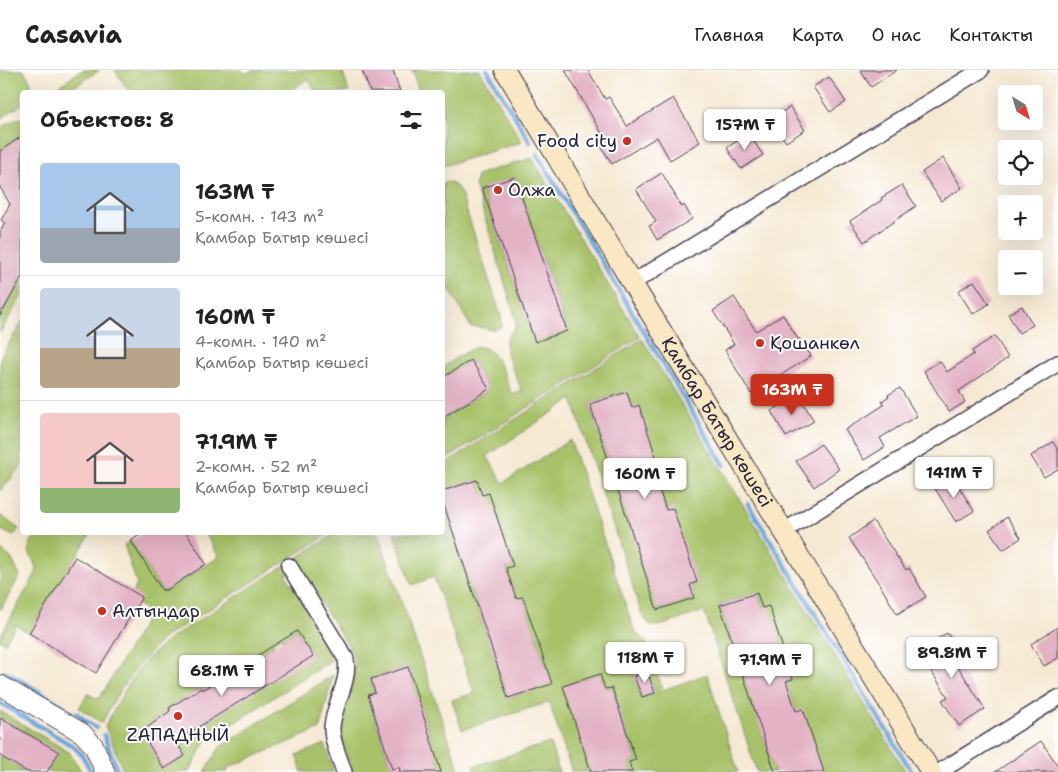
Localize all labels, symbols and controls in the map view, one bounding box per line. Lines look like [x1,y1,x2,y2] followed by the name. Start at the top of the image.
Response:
[25,19,122,51] text: Casavia
[694,23,764,47] text: Главная
[792,23,844,47] text: Карта
[872,23,921,47] text: О нас
[949,23,1033,47] text: Контакты
[998,85,1042,130] north arrow
[998,85,1043,295] map controls
[40,106,174,134] text: Объектов: 8
[397,106,425,134] icon: filters
[704,108,786,151] pin: 157M ₸
[715,114,775,135] text: 157M ₸
[537,129,617,153] place label: Food city
[621,135,633,147] marker: Food city
[998,140,1043,185] button: locate
[195,178,275,206] text: 163M ₸
[508,178,555,202] place label: Олжа
[80,183,140,243] icon: home
[492,184,504,196] marker: Олжа
[998,195,1043,240] button: +
[195,206,324,227] text: 5-комн. · 143 m²
[195,227,369,248] text: Қамбар Батыр көшесі
[998,250,1043,295] button: −
[195,303,275,331] text: 160M ₸
[80,308,140,368] icon: home
[195,331,327,352] text: 4-комн. · 140 m²
[770,331,860,355] place label: Қошанкөл
[656,332,778,512] street label: Қамбар Батыр көшесі
[754,337,766,349] marker: Қошанкөл
[195,352,369,373] text: Қамбар Батыр көшесі
[751,374,833,416] pin: 163M ₸
[762,379,822,400] text: 163M ₸
[195,428,277,456] text: 71.9M ₸
[80,433,140,493] icon: home
[195,456,317,477] text: 2-комн. · 52 m²
[913,456,995,499] pin: 141M ₸
[604,458,686,500] pin: 160M ₸
[926,462,982,483] text: 141M ₸
[614,463,676,484] text: 160M ₸
[195,477,369,498] text: Қамбар Батыр көшесі
[112,599,200,623] place label: Алтындар
[96,605,108,617] marker: Алтындар
[906,636,998,679] pin: 89.8M ₸
[604,642,686,684] pin: 118M ₸
[917,642,987,663] text: 89.8M ₸
[724,644,816,686] pin: 71.9M ₸
[616,647,674,668] text: 118M ₸
[739,649,801,670] text: 71.9M ₸
[176,654,268,697] pin: 68.1M ₸
[190,660,254,681] text: 68.1M ₸
[172,710,184,722] marker: ZАПАДНЫЙ
[127,723,229,747] place label: ZАПАДНЫЙ

